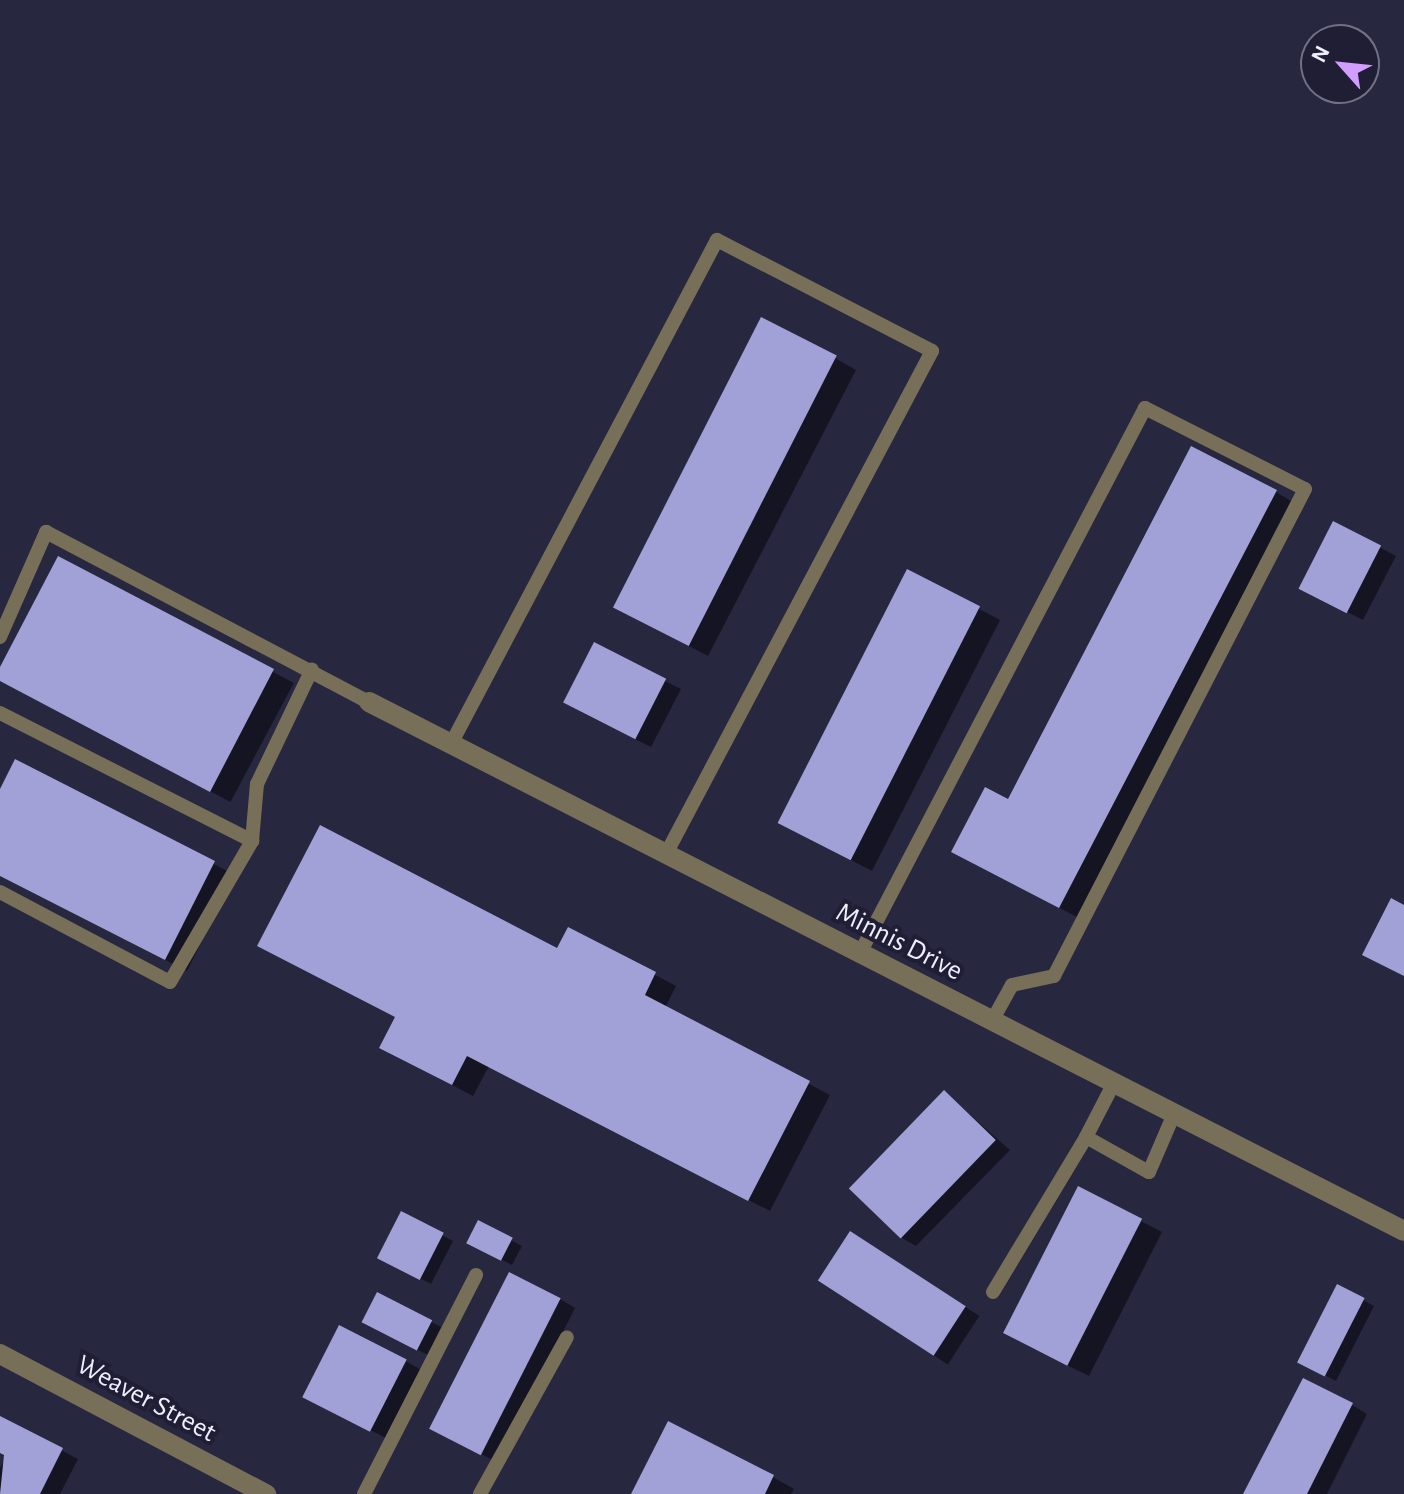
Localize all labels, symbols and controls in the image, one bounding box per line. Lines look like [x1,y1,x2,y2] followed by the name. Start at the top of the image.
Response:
[1300,24,1380,104] north arrow
[1307,42,1334,66] text: N
[830,896,968,988] street label: Minnis Drive
[70,1348,222,1450] street label: Weaver Street

